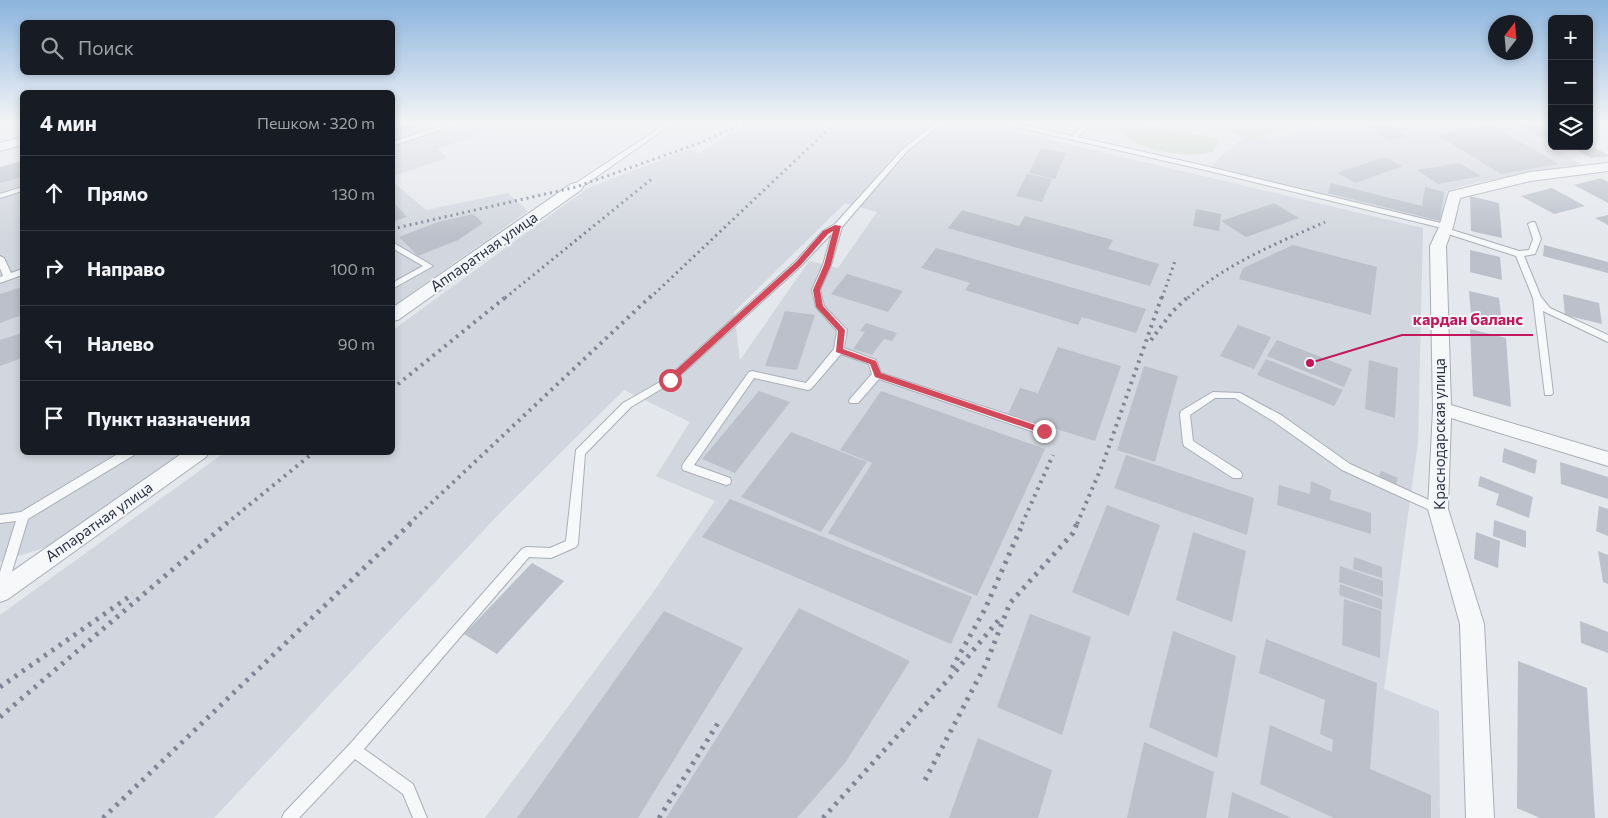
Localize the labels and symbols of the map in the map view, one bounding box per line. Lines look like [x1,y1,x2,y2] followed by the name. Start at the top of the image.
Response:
[1488,15,1533,60] north arrow
[426,207,541,295] street label: Аппаратная улица
[1402,304,1533,335] callout: кардан баланс
[1413,309,1523,328] text: кардан баланс
[1430,358,1448,510] street label: Краснодарская улица
[659,369,682,392] route start
[1033,420,1056,443] route end
[41,477,156,565] street label: Аппаратная улица

